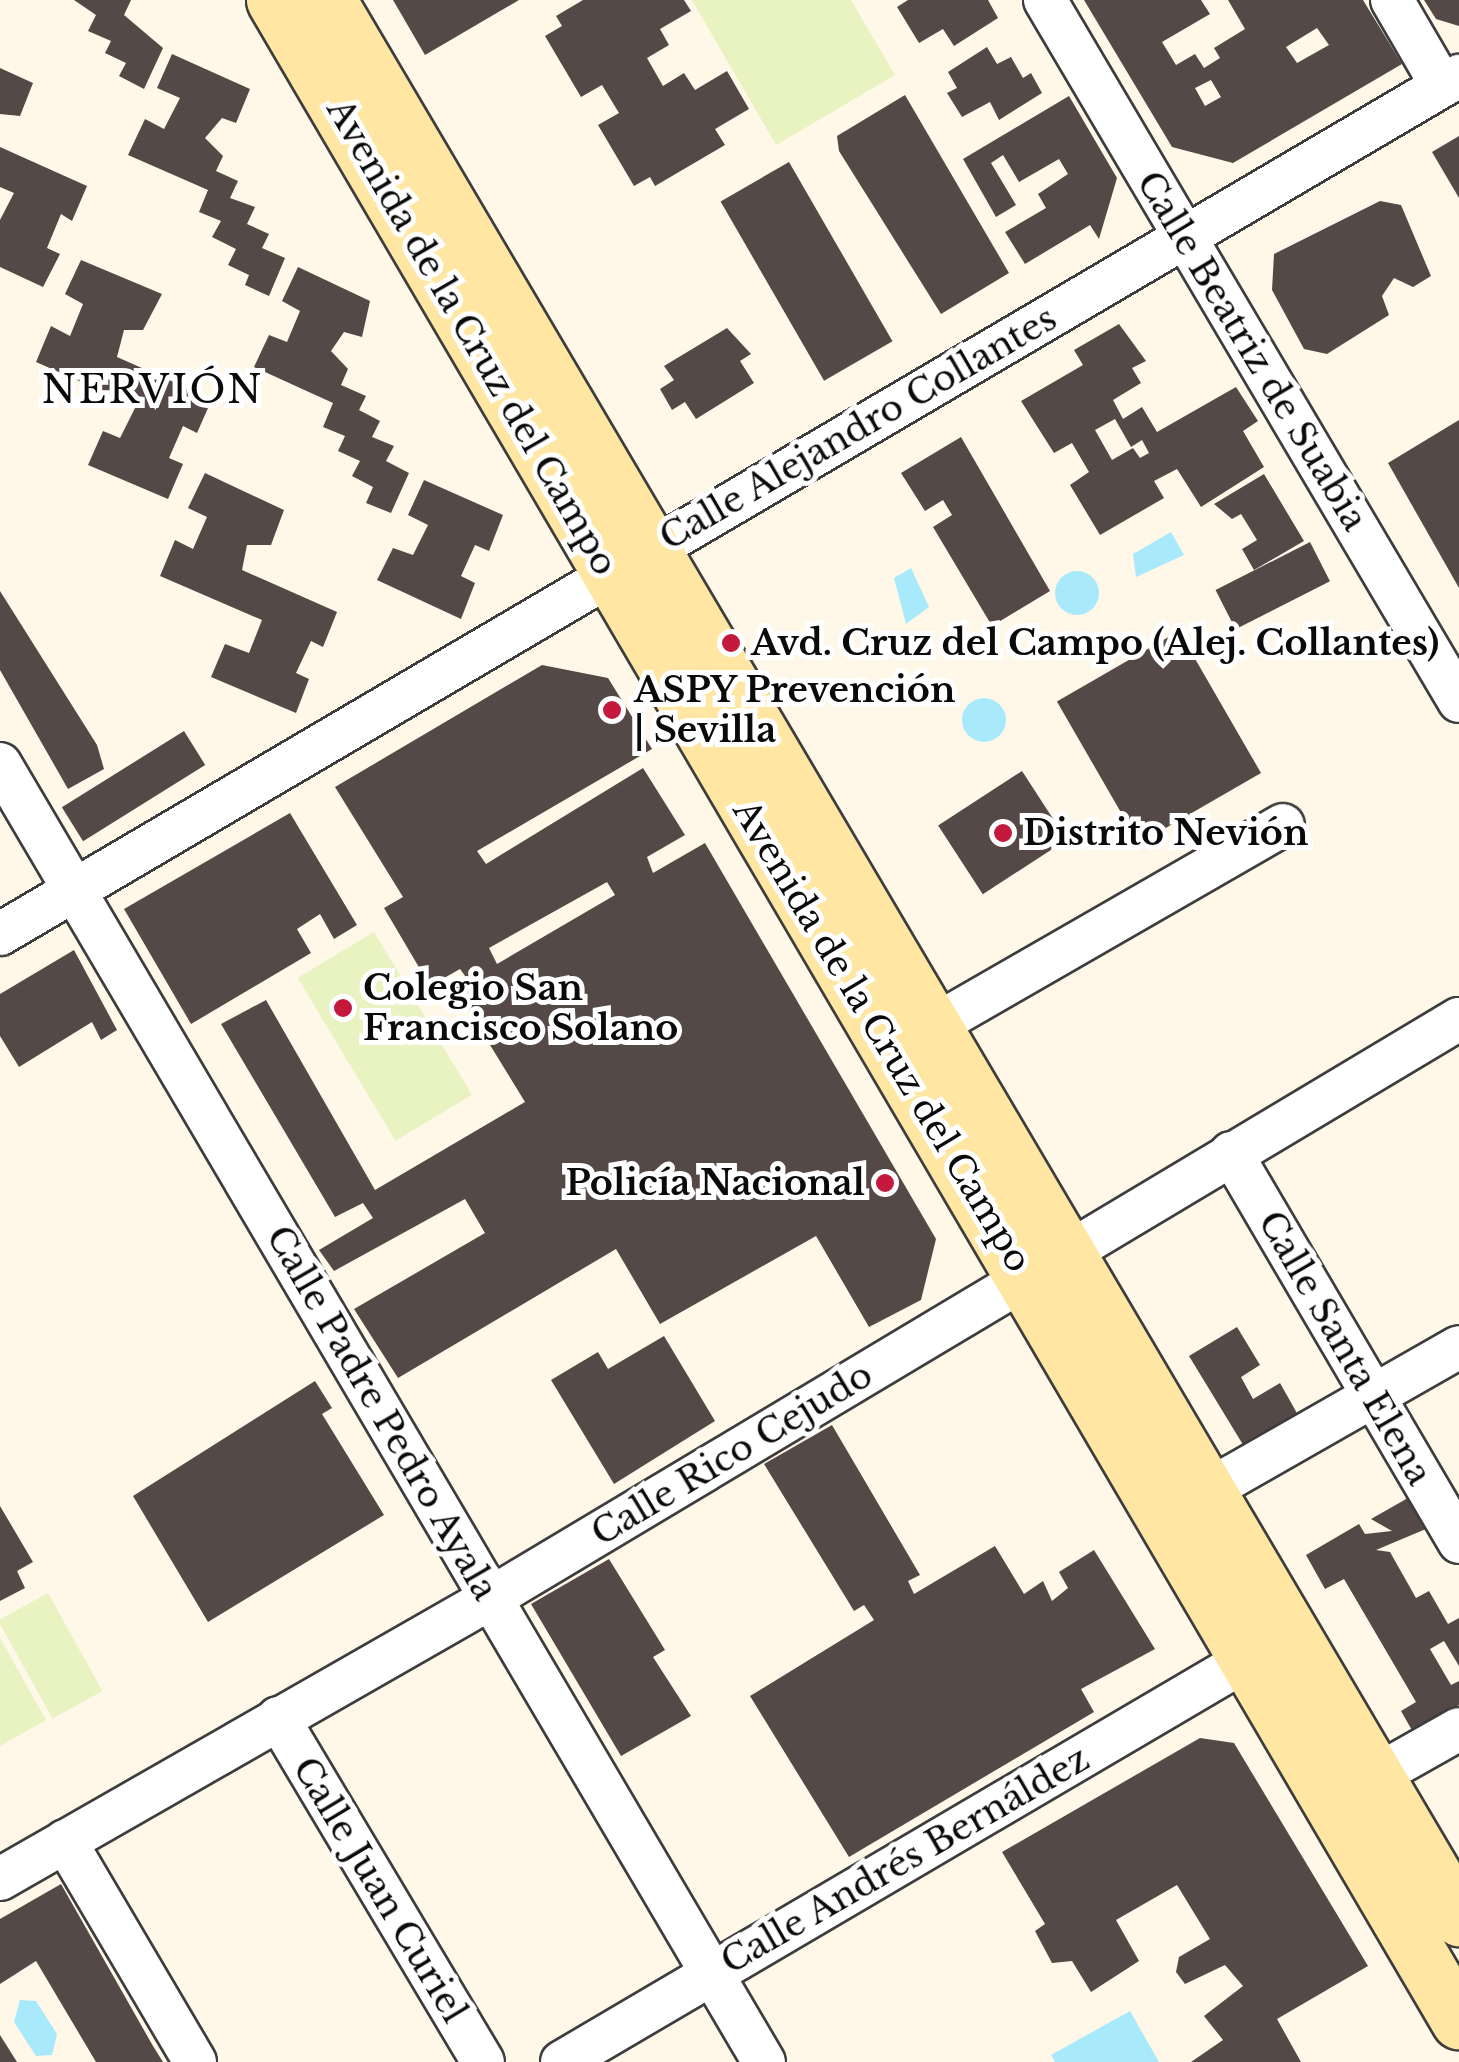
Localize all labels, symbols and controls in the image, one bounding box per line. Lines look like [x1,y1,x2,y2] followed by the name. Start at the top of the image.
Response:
[318,91,626,583] street label: Avenida de la Cruz del Campo
[1128,164,1376,538] street label: Calle Beatriz de Suabia
[652,297,1064,559] street label: Calle Alejandro Collantes
[42,367,264,413] district label: NERVIÓN
[751,622,1439,664] place label: Avd. Cruz del Campo (Alej. Collantes)
[720,632,742,654] marker: Avd. Cruz del Campo (Alej. Collantes)
[634,669,957,751] place label: ASPY Prevención | Sevilla
[599,697,625,723] marker: ASPY Prevención | Sevilla
[724,792,1040,1280] street label: Avenida de la Cruz del Campo
[1023,812,1308,854] place label: Distrito Nevión
[992,822,1014,844] marker: Distrito Nevión
[363,967,678,1049] place label: Colegio San Francisco Solano
[332,997,354,1019] marker: Colegio San Francisco Solano
[566,1162,865,1204] place label: Policía Nacional
[874,1172,896,1194] marker: Policía Nacional
[1249,1204,1441,1492] street label: Calle Santa Elena
[257,1218,507,1608] street label: Calle Padre Pedro Ayala
[584,1354,880,1554] street label: Calle Rico Cejudo
[713,1737,1097,1983] street label: Calle Andrés Bernáldez
[284,1750,476,2030] street label: Calle Juan Curiel

